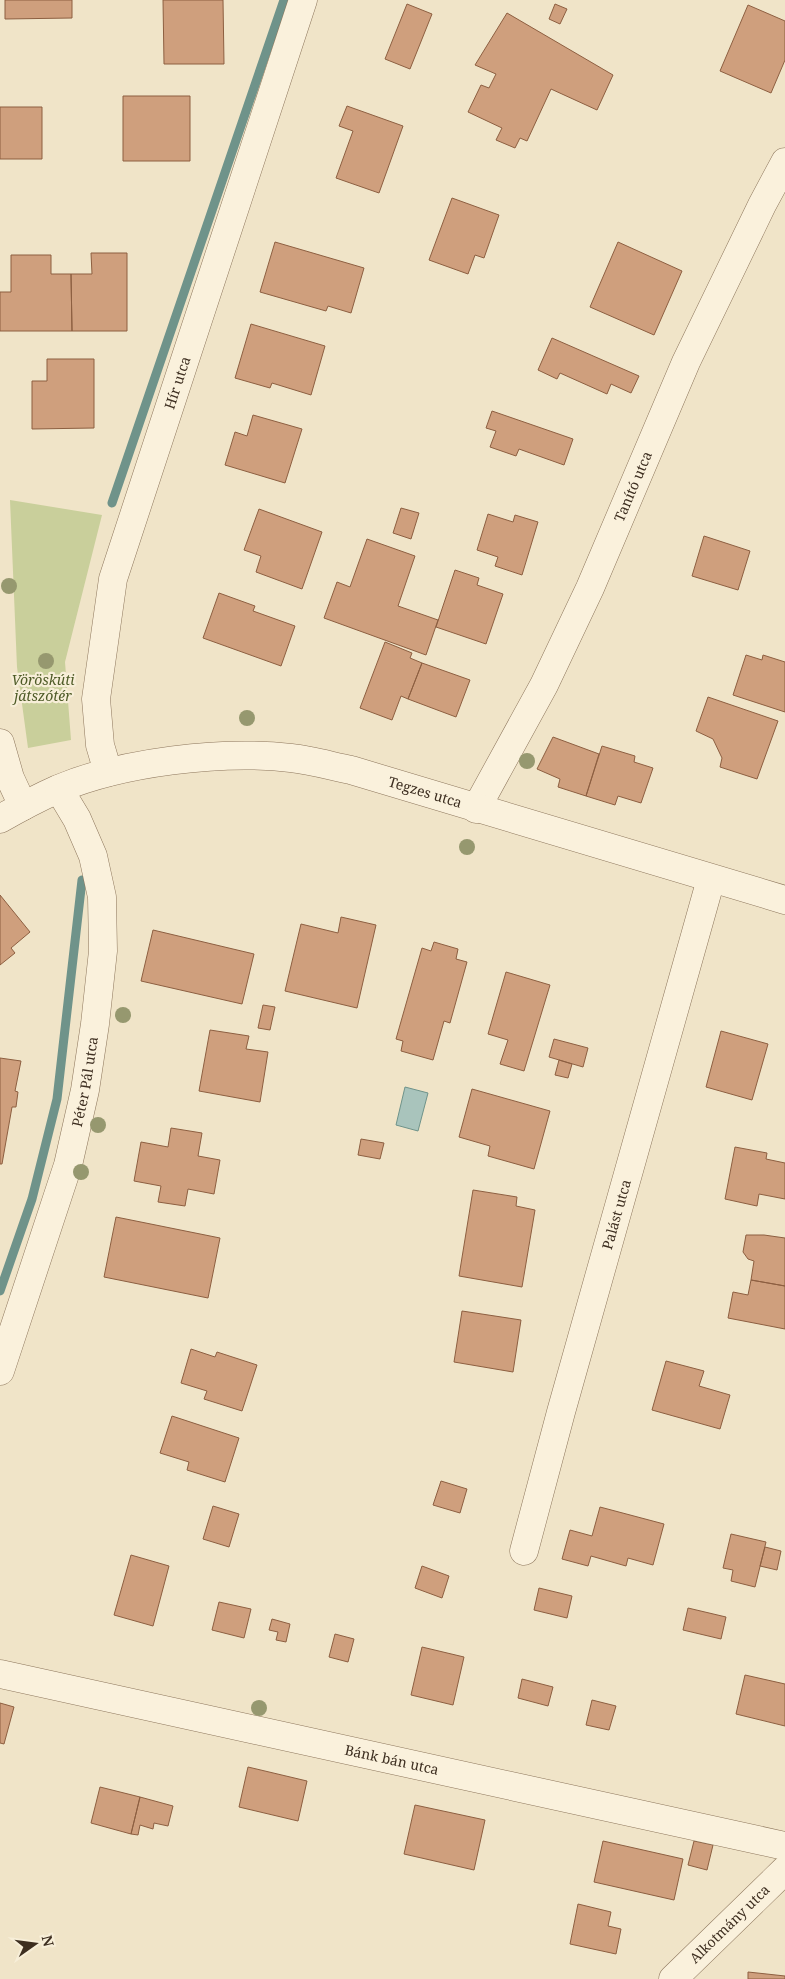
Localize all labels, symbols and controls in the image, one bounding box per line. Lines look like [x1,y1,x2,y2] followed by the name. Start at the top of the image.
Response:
[159,354,194,411] street label: Hír utca
[609,448,656,525] street label: Tanító utca
[11,670,75,705] park label: Vöröskúti játszótér
[386,772,465,812] street label: Tegzes utca
[67,1035,102,1129] street label: Péter Pál utca
[597,1177,635,1252] street label: Palást utca
[343,1740,441,1779] street label: Bánk bán utca
[685,1880,774,1967] street label: Alkotmány utca
[10,1919,60,1969] north arrow
[38,1933,59,1948] text: N

